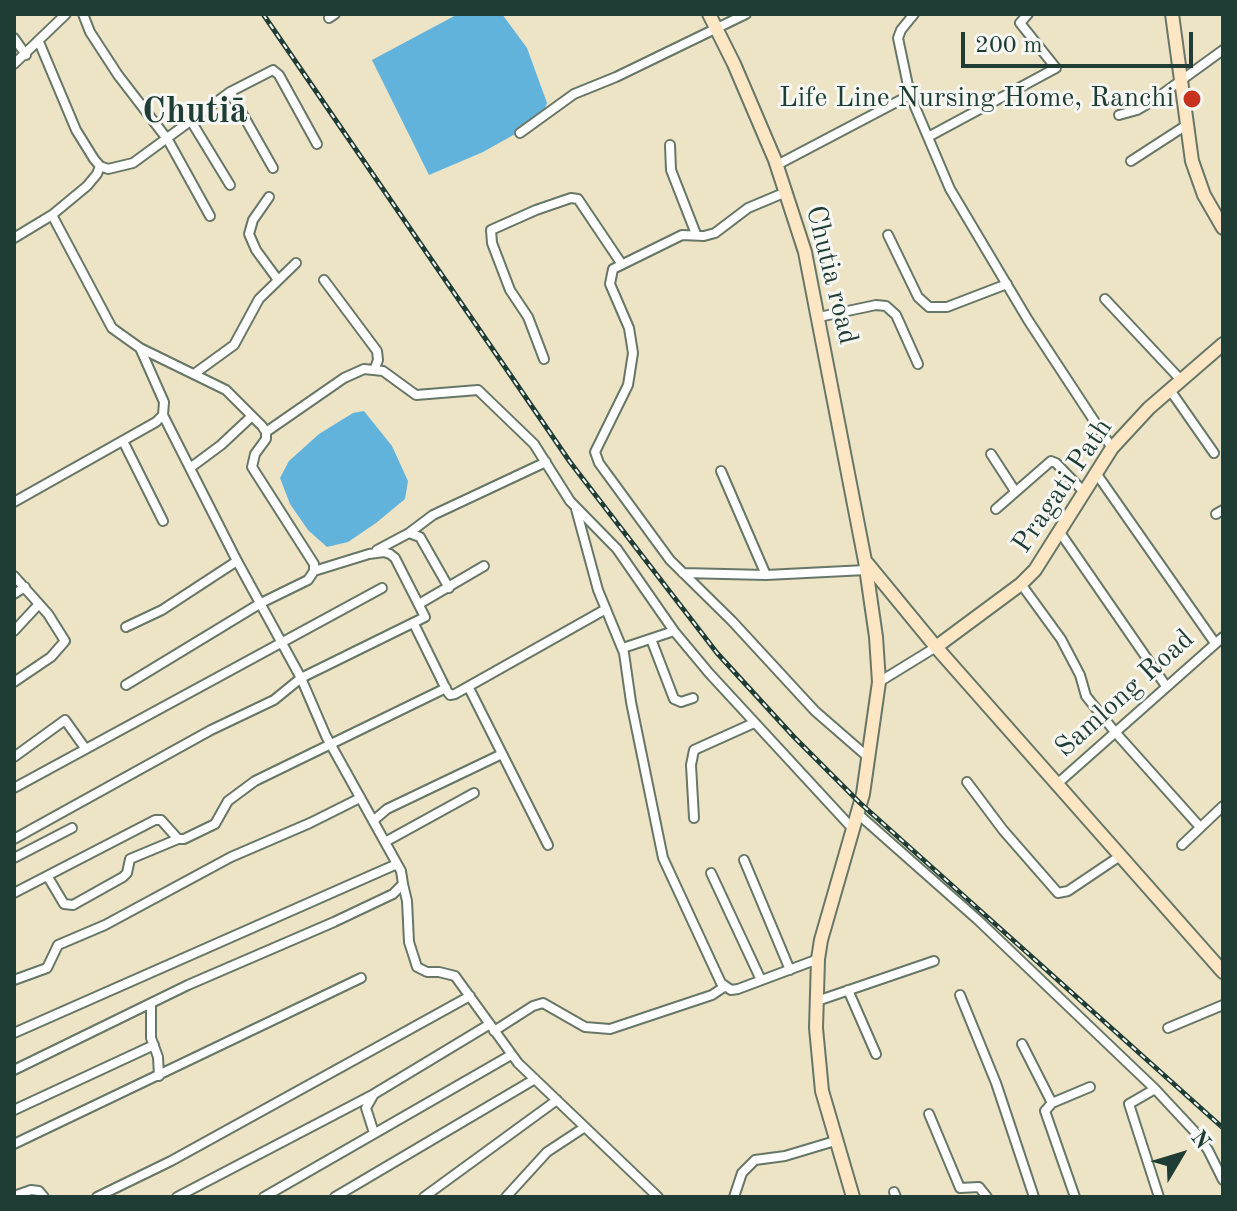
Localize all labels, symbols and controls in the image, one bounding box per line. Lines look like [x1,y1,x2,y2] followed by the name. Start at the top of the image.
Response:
[965,16,1197,66] scale bar
[975,34,1043,58] text: 200 m
[779,82,1174,116] place label: Life Line Nursing Home, Ranchi
[1181,88,1203,110] marker: Life Line Nursing Home, Ranchi
[142,91,248,135] district label: Chutiā
[798,202,864,348] street label: Chutia road
[1006,412,1120,560] street label: Pragati Path
[1049,623,1201,765] street label: Samlong Road
[1141,1115,1221,1195] north arrow
[1186,1127,1214,1154] text: N

